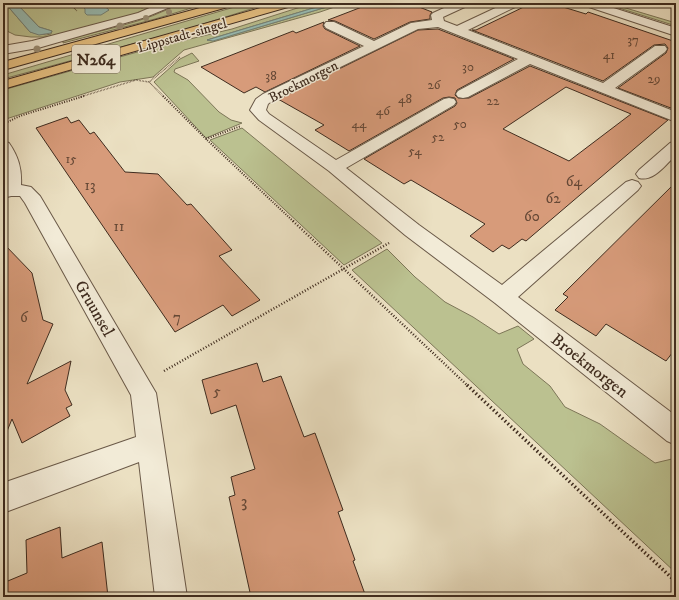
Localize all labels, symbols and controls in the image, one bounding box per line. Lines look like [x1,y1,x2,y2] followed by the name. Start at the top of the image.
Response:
[135,14,230,57] street label: Lippstadt-singel
[627,32,639,48] house number: 37
[72,45,120,73] road number: N264
[603,47,615,63] house number: 41
[266,56,342,107] street label: Broekmorgen
[462,59,474,75] house number: 30
[265,68,277,84] house number: 38
[648,71,660,87] house number: 29
[427,77,442,93] house number: 26
[398,91,412,107] house number: 48
[487,93,500,109] house number: 22
[376,103,391,119] house number: 46
[352,116,367,132] house number: 44
[453,116,467,132] house number: 50
[432,129,445,145] house number: 52
[408,143,422,159] house number: 54
[65,151,77,167] house number: 15
[566,172,583,191] house number: 64
[84,176,96,195] house number: 13
[545,189,561,208] house number: 62
[524,207,540,226] house number: 60
[113,217,125,236] house number: 11
[69,276,119,341] street label: Gruunsel
[20,308,29,327] house number: 6
[173,308,181,327] house number: 7
[546,329,633,403] street label: Broekmorgen
[213,382,221,401] house number: 5
[241,491,247,513] house number: 3

